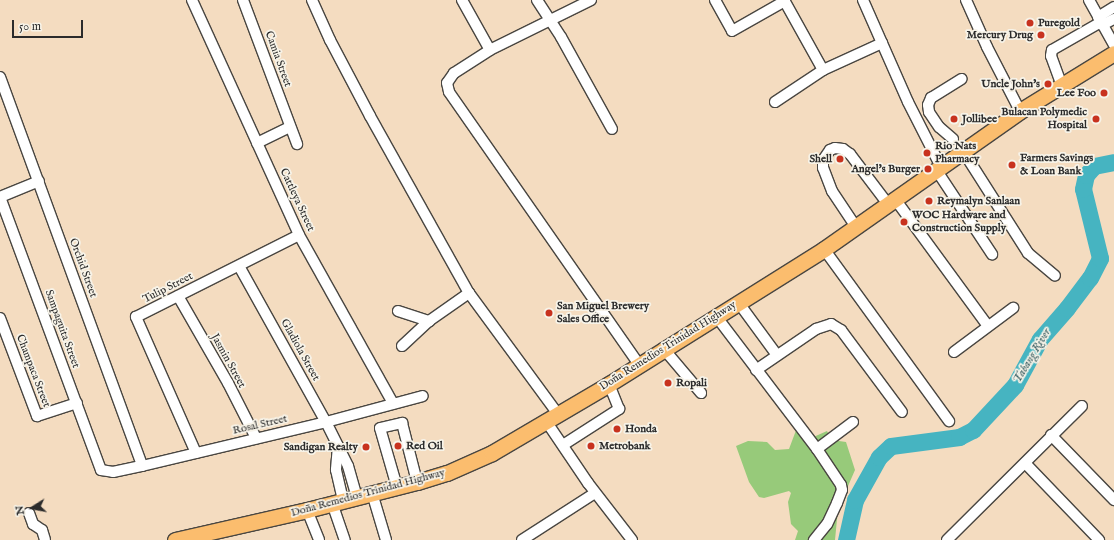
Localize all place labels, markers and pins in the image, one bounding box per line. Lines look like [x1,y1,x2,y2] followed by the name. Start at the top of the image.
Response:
[1038,16,1080,30] place label: Puregold
[1025,18,1035,28] marker: Puregold
[967,28,1033,42] place label: Mercury Drug
[1036,30,1046,40] marker: Mercury Drug
[981,77,1040,91] place label: Uncle John's
[1043,79,1053,89] marker: Uncle John's
[1057,86,1096,100] place label: Lee Foo
[1099,88,1109,98] marker: Lee Foo
[1001,106,1087,132] place label: Bulacan Polymedic Hospital
[962,112,997,126] place label: Jollibee
[1090,113,1102,125] marker: Bulacan Polymedic Hospital
[949,114,959,124] marker: Jollibee
[935,140,979,166] place label: Rio Nats Pharmacy
[922,148,932,158] marker: Rio Nats Pharmacy
[809,152,832,166] place label: Shell
[1020,152,1093,178] place label: Farmers Savings & Loan Bank
[835,154,845,164] marker: Shell
[1007,160,1017,170] marker: Farmers Savings & Loan Bank
[851,162,920,176] place label: Angel's Burger
[923,164,933,174] marker: Angel's Burger
[937,194,1020,208] place label: Reymalyn Sanlaan
[924,196,934,206] marker: Reymalyn Sanlaan
[912,209,1006,235] place label: WOC Hardware and Construction Supply
[899,217,909,227] marker: WOC Hardware and Construction Supply
[557,300,649,326] place label: San Miguel Brewery Sales Office
[544,308,554,318] marker: San Miguel Brewery Sales Office
[676,376,707,390] place label: Ropali
[663,378,673,388] marker: Ropali
[625,422,657,436] place label: Honda
[612,424,622,434] marker: Honda
[406,439,443,453] place label: Red Oil
[599,439,650,453] place label: Metrobank
[284,440,358,454] place label: Sandigan Realty
[393,441,403,451] marker: Red Oil
[586,441,596,451] marker: Metrobank
[361,442,371,452] marker: Sandigan Realty

